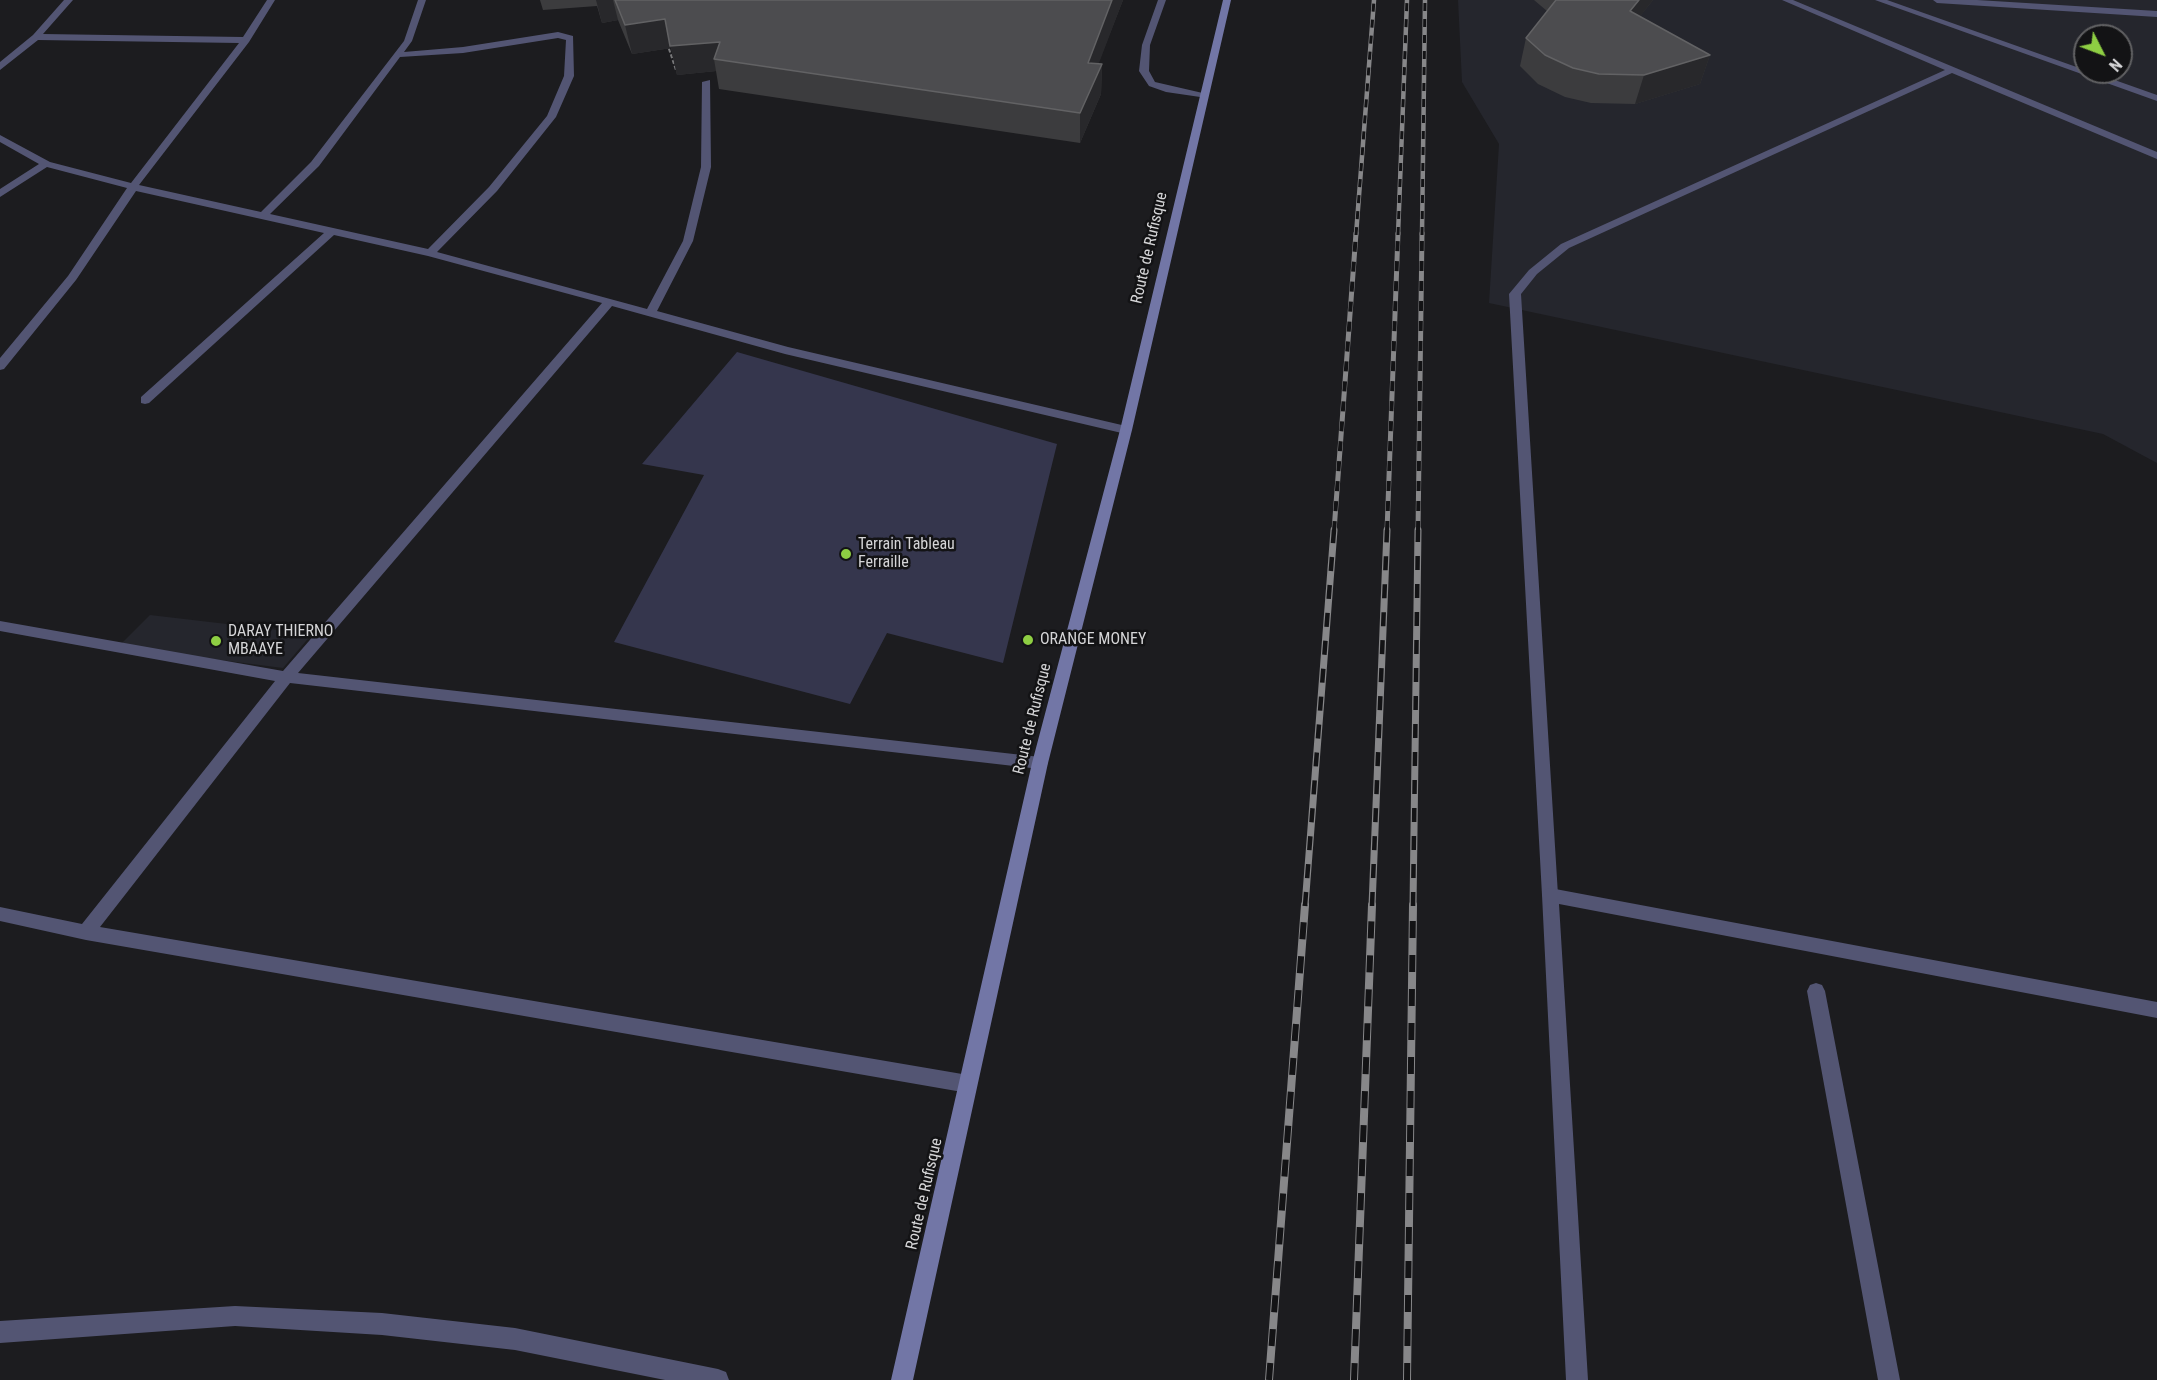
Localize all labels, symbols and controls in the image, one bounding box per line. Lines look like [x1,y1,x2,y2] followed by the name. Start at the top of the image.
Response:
[2073,24,2133,84] north arrow
[2105,55,2126,75] text: N
[1128,190,1172,306] street label: Route de Rufisque
[858,535,955,573] place label: Terrain Tableau Ferraille
[839,547,853,561] marker: Terrain Tableau Ferraille
[228,622,333,660] place label: DARAY THIERNO MBAAYE
[1040,630,1146,650] place label: ORANGE MONEY
[1021,633,1035,647] marker: ORANGE MONEY
[209,634,223,648] marker: DARAY THIERNO MBAAYE
[1010,661,1056,777] street label: Route de Rufisque
[903,1136,947,1252] street label: Route de Rufisque

